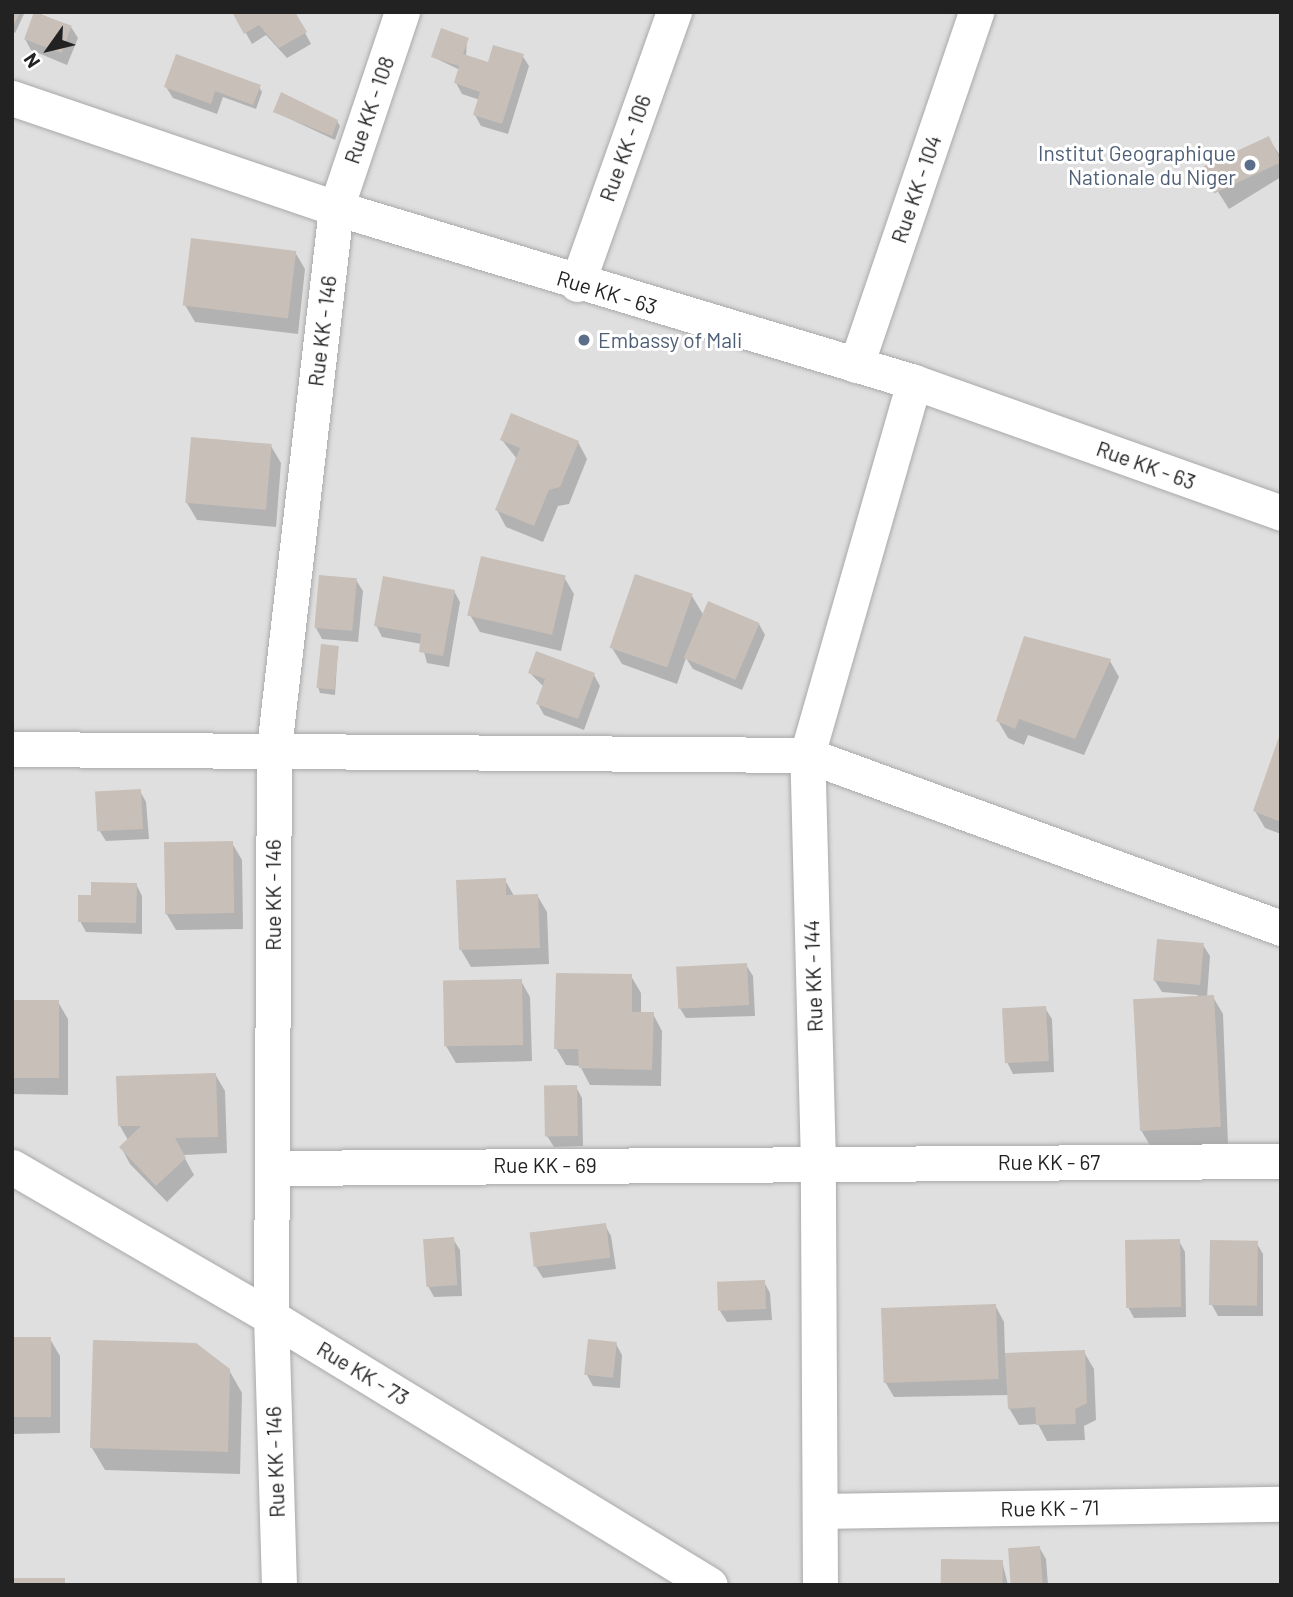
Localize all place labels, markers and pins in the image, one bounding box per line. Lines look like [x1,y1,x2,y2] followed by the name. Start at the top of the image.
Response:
[1038,140,1236,190] place label: Institut Geographique Nationale du Niger
[1242,157,1258,173] marker: Institut Geographique Nationale du Niger
[598,327,742,353] place label: Embassy of Mali
[576,332,592,348] marker: Embassy of Mali

